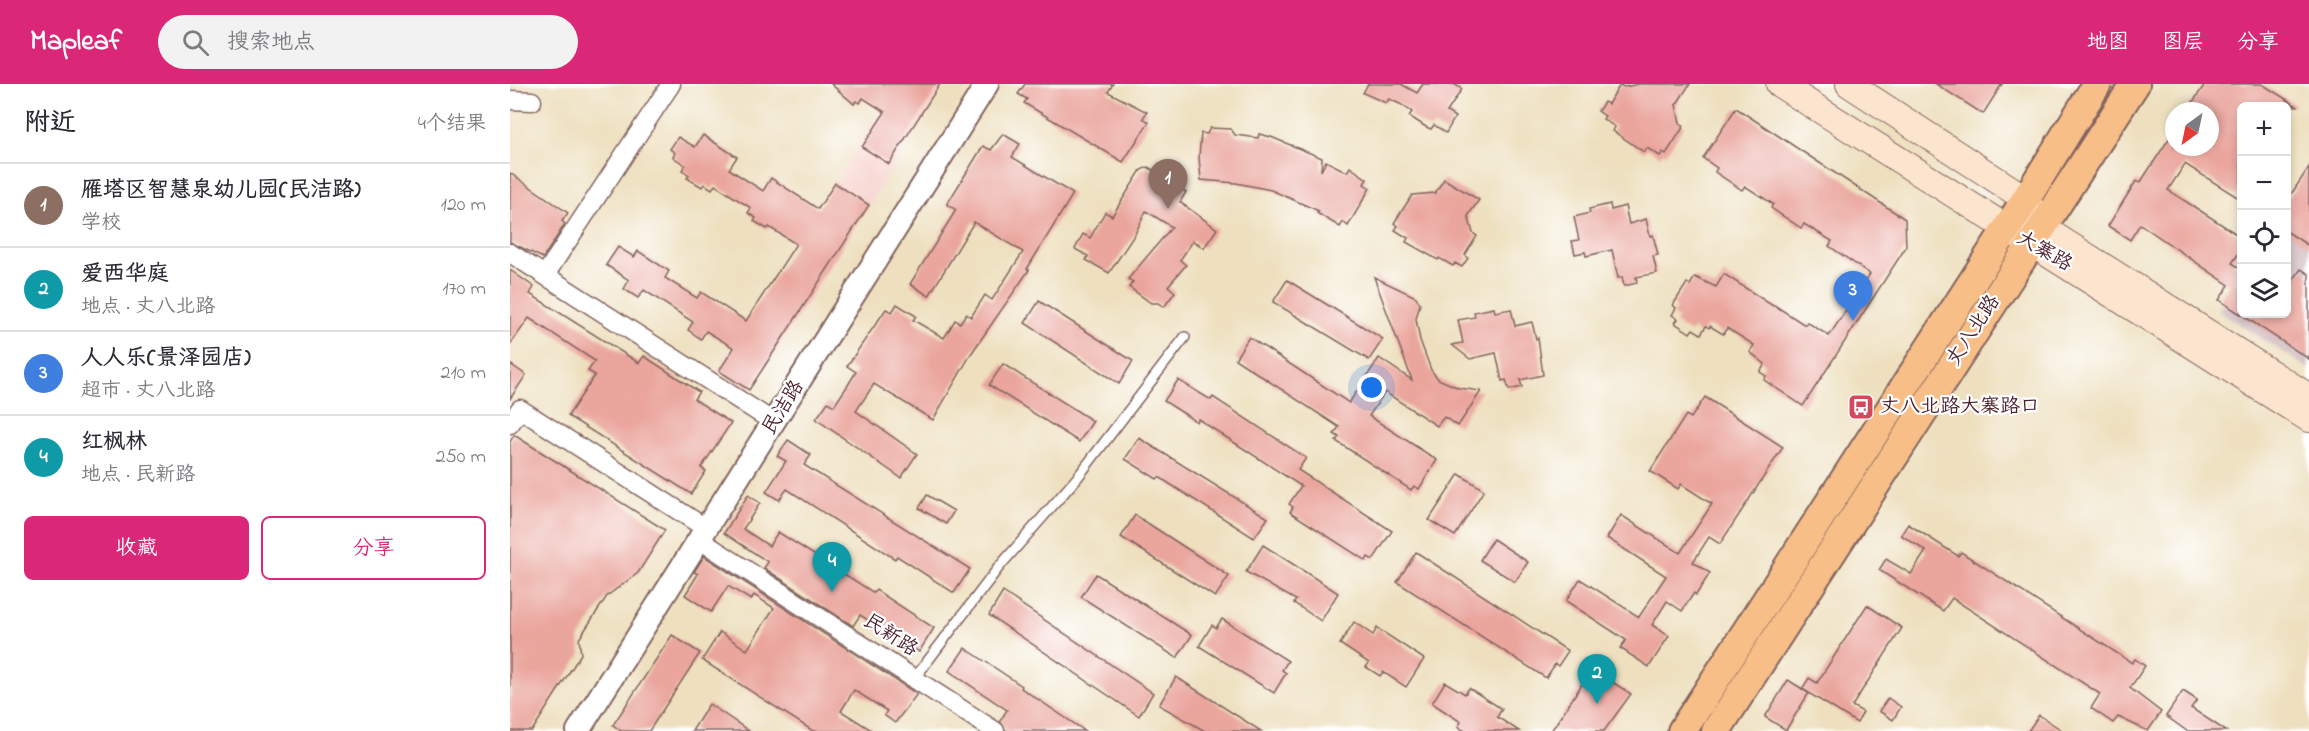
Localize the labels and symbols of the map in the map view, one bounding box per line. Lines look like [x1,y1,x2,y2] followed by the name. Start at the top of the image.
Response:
[2165,102,2219,156] north arrow
[1148,160,1188,209] pin: 1
[2011,224,2078,280] street label: 大寨路
[1834,272,1872,321] pin: 3
[1940,289,2008,372] street label: 丈八北路
[1357,373,1386,402] your location
[756,374,813,441] street label: 民洁路
[1846,392,1876,422] bus stop icon: 丈八北路大寨路口
[1880,393,2040,422] place label: 丈八北路大寨路口
[812,542,852,592] pin: 4
[857,608,924,665] street label: 民新路
[1578,654,1616,704] pin: 2

